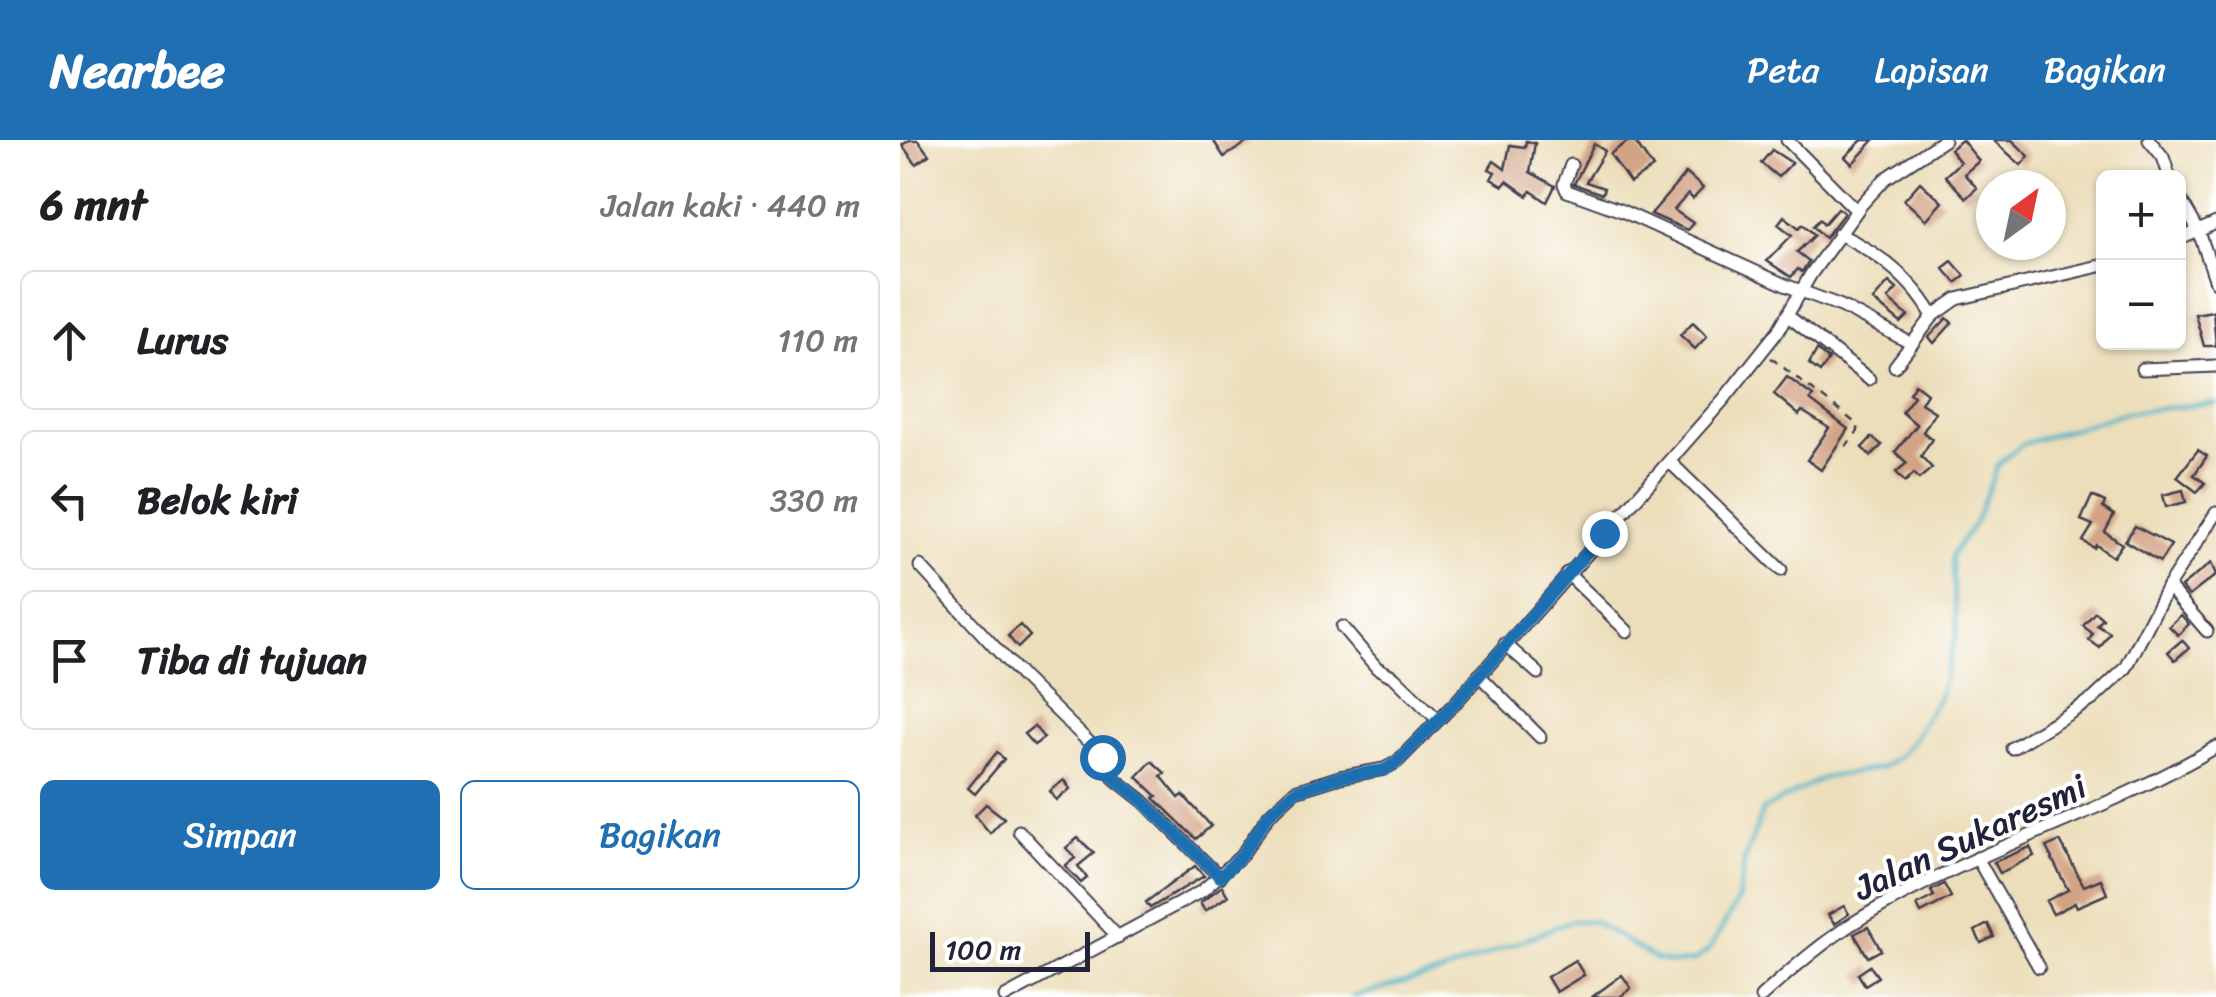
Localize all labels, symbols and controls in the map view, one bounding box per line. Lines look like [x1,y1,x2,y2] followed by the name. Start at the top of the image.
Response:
[50,28,225,113] text: Nearbee
[1747,39,1819,101] text: Peta
[1874,39,1989,101] text: Lapisan
[2044,39,2166,101] text: Bagikan
[40,168,147,242] text: 6 mnt
[1976,170,2066,260] north arrow
[2096,170,2186,350] map controls
[2096,170,2186,260] button: +
[601,177,860,234] text: Jalan kaki · 440 m
[2096,260,2186,350] button: −
[137,307,228,374] text: Lurus
[777,312,858,369] text: 110 m
[42,313,97,368] icon: ahead
[137,467,297,534] text: Belok kiri
[770,472,858,529] text: 330 m
[42,473,97,528] icon: left
[1582,511,1628,557] route end
[137,627,367,694] text: Tiba di tujuan
[42,633,97,688] icon: arrive
[1080,735,1126,781] route start
[1842,755,2098,919] street label: Jalan Sukaresmi
[40,780,440,890] button: Simpan
[460,780,860,890] button: Bagikan
[945,925,1021,974] text: 100 m
[930,927,1090,972] scale bar

